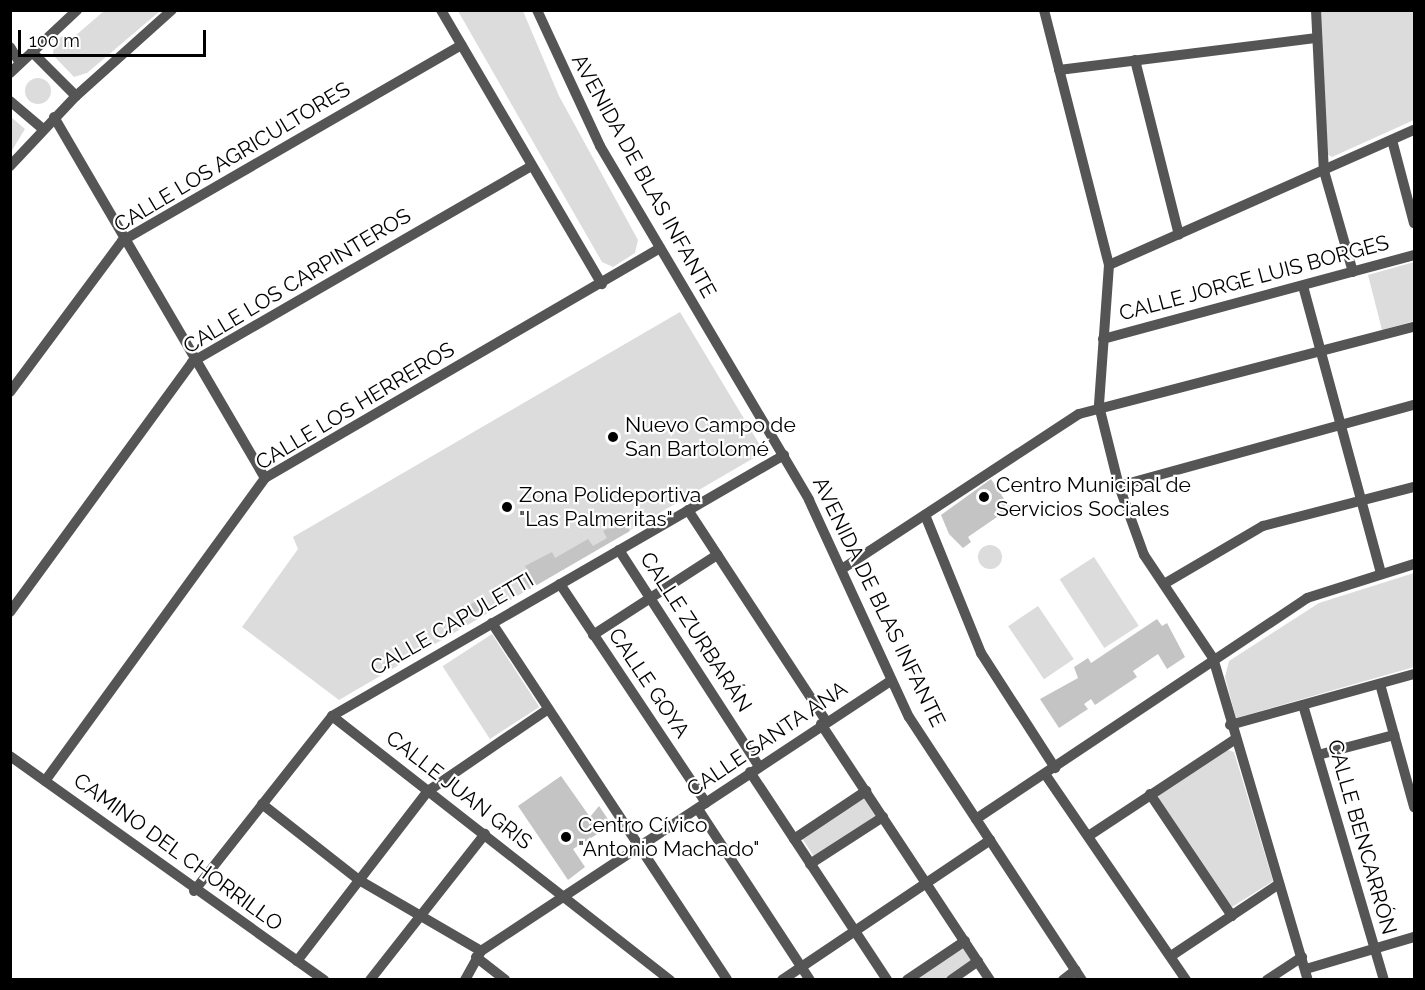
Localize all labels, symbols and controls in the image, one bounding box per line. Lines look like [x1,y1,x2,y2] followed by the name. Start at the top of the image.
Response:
[21,18,208,56] scale bar
[29,30,80,51] text: 100 m
[566,49,722,303] street label: AVENIDA DE BLAS INFANTE
[109,76,355,238] street label: CALLE LOS AGRICULTORES
[179,203,415,359] street label: CALLE LOS CARPINTEROS
[1116,230,1392,326] street label: CALLE JORGE LUIS BORGES
[251,337,459,475] street label: CALLE LOS HERREROS
[625,412,796,462] place label: Nuevo Campo de San Bartolomé
[606,430,620,444] marker: Nuevo Campo de San Bartolomé
[996,472,1191,522] place label: Centro Municipal de Servicios Sociales
[807,473,951,731] street label: AVENIDA DE BLAS INFANTE
[519,482,701,532] place label: Zona Polideportiva "Las Palmeritas"
[977,490,991,504] marker: Centro Municipal de Servicios Sociales
[500,500,514,514] marker: Zona Polideportiva "Las Palmeritas"
[635,547,757,717] street label: CALLE ZURBARÁN
[366,567,538,681] street label: CALLE CAPULETTI
[603,623,695,743] street label: CALLE GOYA
[681,676,853,802] street label: CALLE SANTA ANA
[381,725,537,855] street label: CALLE JUAN GRIS
[1322,737,1402,937] street label: CALLE BENCARRÓN
[68,768,288,936] street label: CAMINO DEL CHORRILLO
[578,812,759,862] place label: Centro Cívico "Antonio Machado"
[559,830,573,844] marker: Centro Cívico "Antonio Machado"

